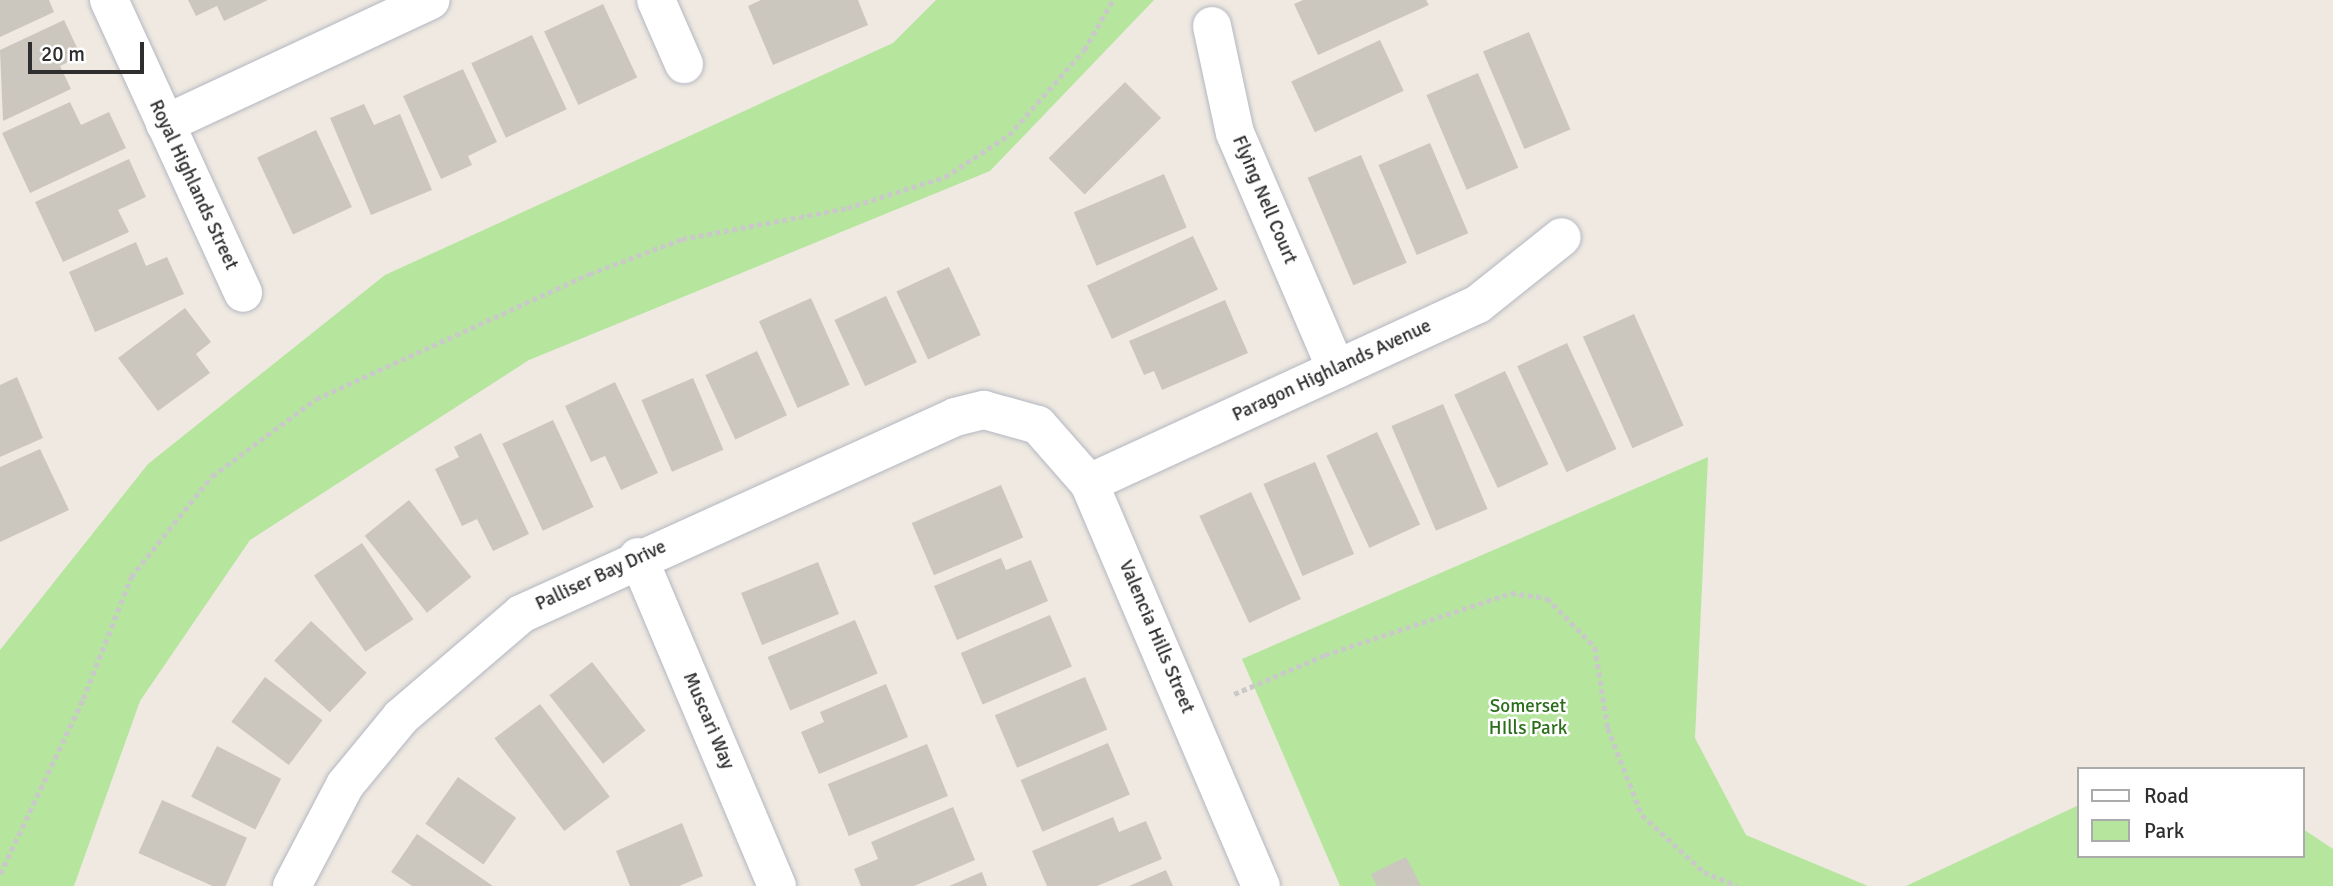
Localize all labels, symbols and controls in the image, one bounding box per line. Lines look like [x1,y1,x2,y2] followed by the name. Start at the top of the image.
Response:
[32,28,147,72] scale bar
[41,41,85,67] text: 20 m
[144,96,242,274] street label: Royal Highlands Street
[1227,132,1301,268] street label: Flying Nell Court
[1229,315,1435,427] street label: Paragon Highlands Avenue
[532,536,670,616] street label: Palliser Bay Drive
[1113,557,1199,717] street label: Valencia Hills Street
[677,669,739,773] street label: Muscari Way
[1489,696,1567,740] park label: Somerset HIlls Park
[2078,767,2305,858] legend
[2144,783,2189,809] text: Road
[2144,818,2184,844] text: Park

